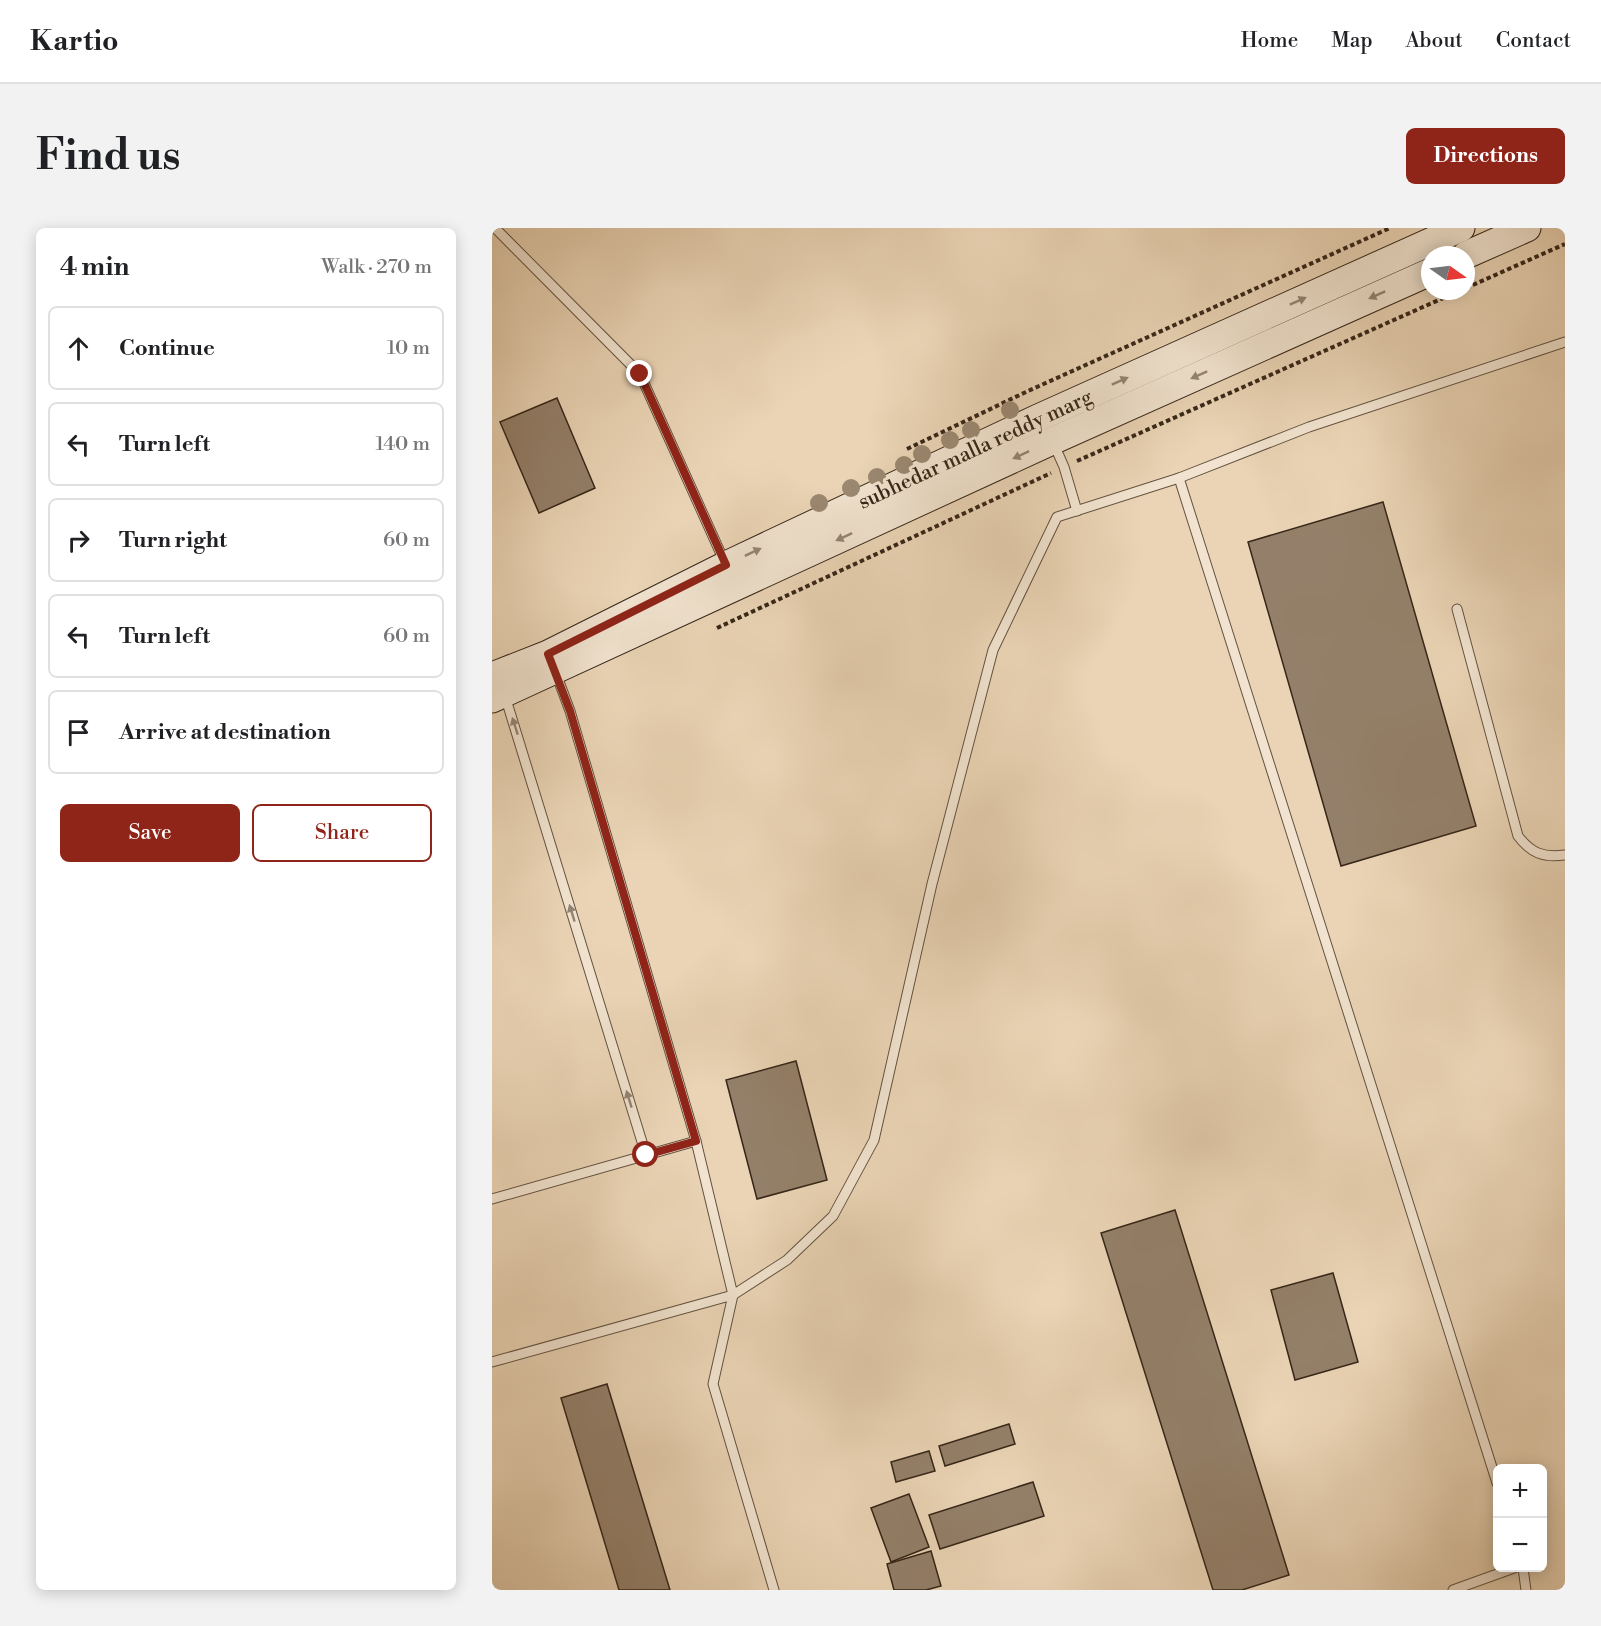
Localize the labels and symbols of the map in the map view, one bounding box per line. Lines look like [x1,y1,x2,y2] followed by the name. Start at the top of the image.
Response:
[1421,246,1475,300] north arrow
[1368,291,1385,300] one-way arrow
[1290,296,1308,306] one-way arrow
[626,360,652,386] route end
[1189,370,1207,380] one-way arrow
[1112,376,1130,386] one-way arrow
[854,384,1097,516] street label: subhedar malla reddy marg
[1012,451,1029,460] one-way arrow
[835,533,853,543] one-way arrow
[745,548,762,557] one-way arrow
[510,717,519,735] one-way arrow
[567,904,576,922] one-way arrow
[624,1090,633,1108] one-way arrow
[632,1141,658,1167] route start

